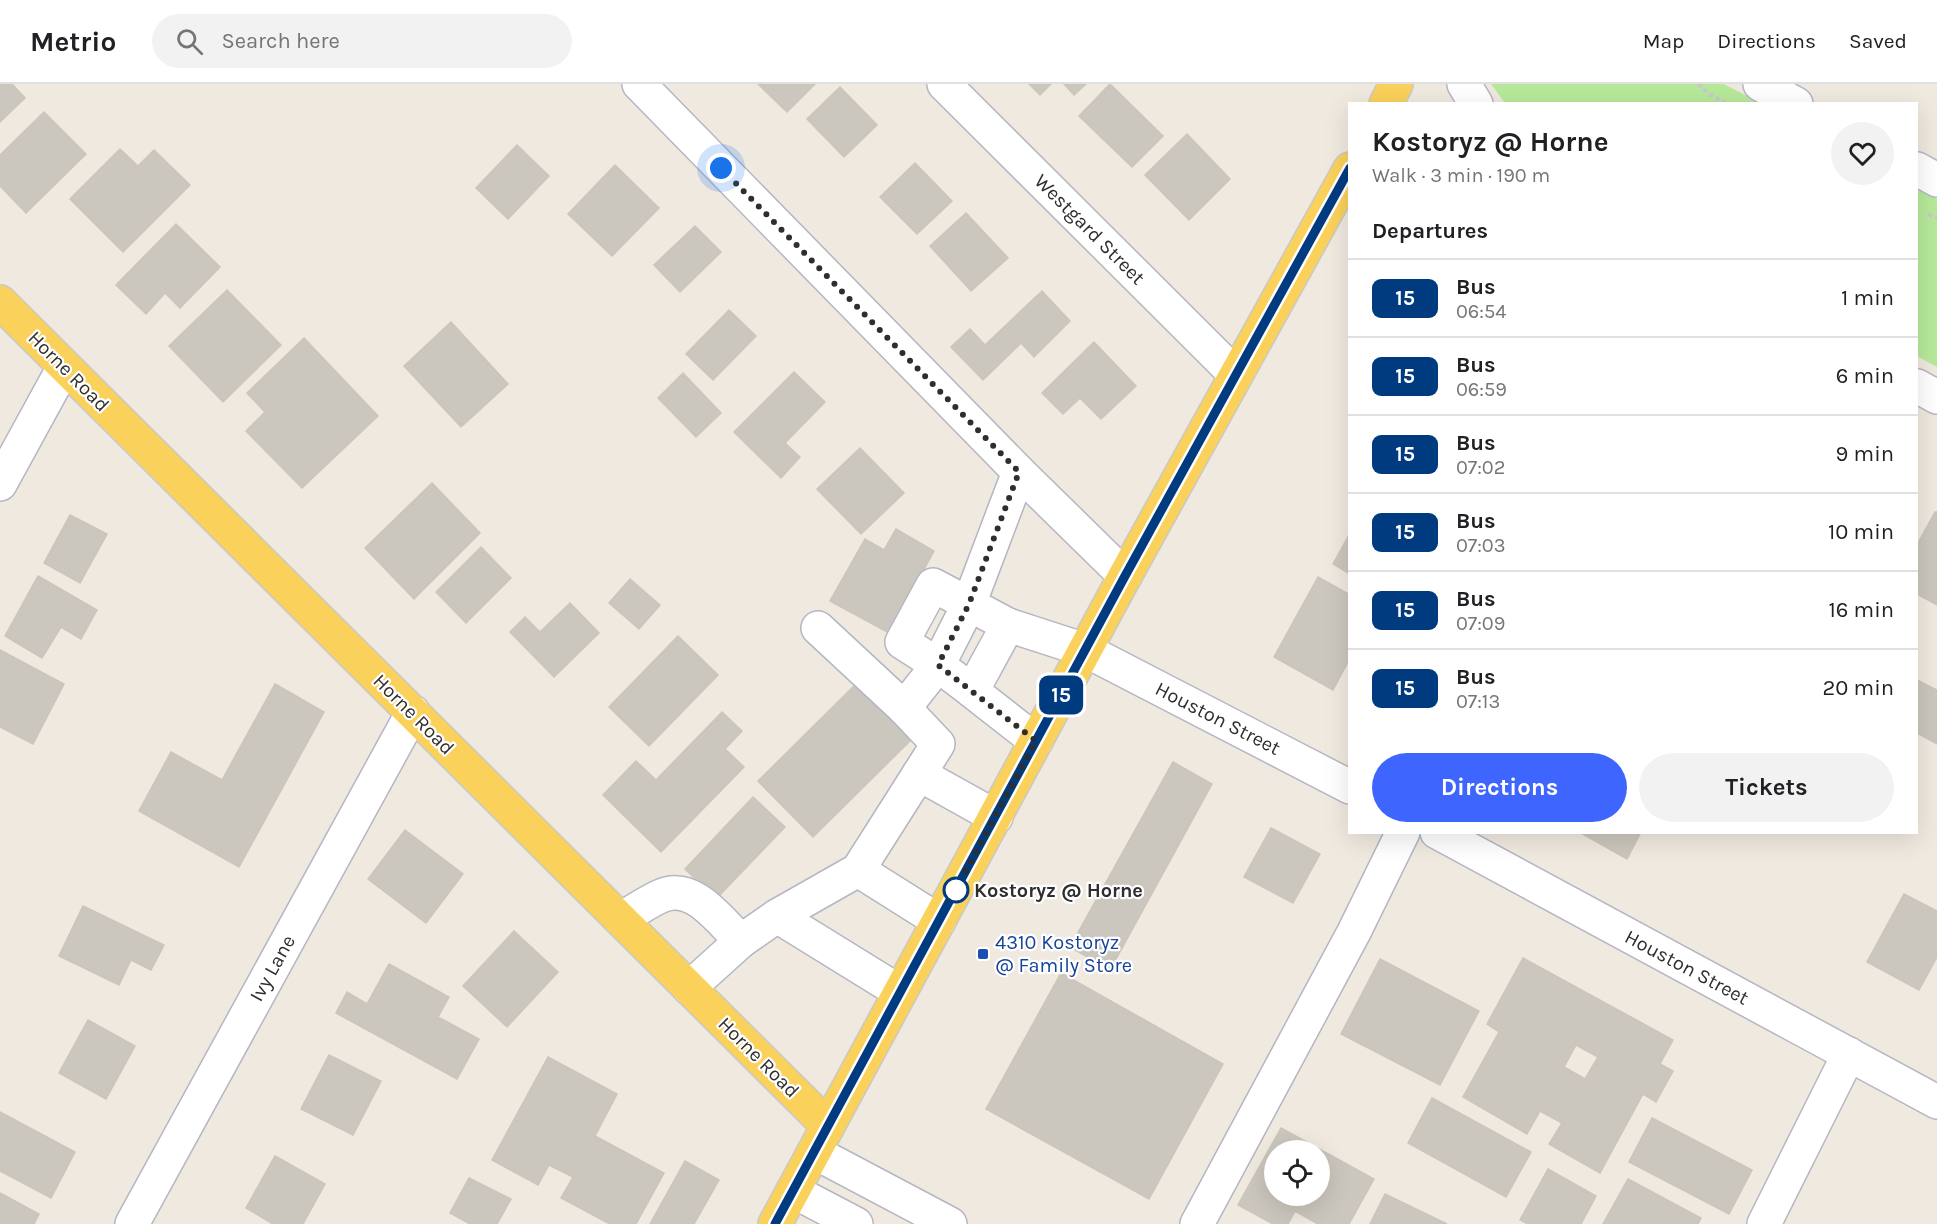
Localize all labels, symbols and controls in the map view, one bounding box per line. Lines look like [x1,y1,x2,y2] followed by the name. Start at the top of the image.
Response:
[152,14,572,68] search box
[30,25,116,58] text: Metrio
[173,25,206,58] icon: search
[221,28,340,54] text: Search here
[1643,29,1684,53] text: Map
[1717,29,1816,53] text: Directions
[1849,29,1907,53] text: Saved
[1831,122,1894,185] button: heart
[1372,125,1609,158] text: Kostoryz @ Horne
[706,153,736,183] your location
[1372,164,1550,187] text: Walk · 3 min · 190 m
[1030,169,1150,290] street label: Westgard Street
[1372,218,1488,244] text: Departures
[1456,274,1496,300] text: Bus
[1841,285,1894,311] text: 1 min
[1395,286,1415,310] text: 15
[1456,300,1506,323] text: 06:54
[24,326,114,416] street label: Horne Road
[1456,352,1496,378] text: Bus
[1836,363,1894,389] text: 6 min
[1395,364,1415,388] text: 15
[1456,378,1507,401] text: 06:59
[1456,430,1496,456] text: Bus
[1836,441,1894,467] text: 9 min
[1395,442,1415,466] text: 15
[1456,456,1505,479] text: 07:02
[1456,508,1496,534] text: Bus
[1828,519,1894,545] text: 10 min
[1395,520,1415,544] text: 15
[1456,534,1506,557] text: 07:03
[1456,586,1496,612] text: Bus
[1828,597,1894,623] text: 16 min
[1395,598,1415,622] text: 15
[1456,612,1505,635] text: 07:09
[1456,664,1496,690] text: Bus
[369,669,459,759] street label: Horne Road
[1823,675,1894,701] text: 20 min
[1034,676,1088,714] line badge: 15
[1395,676,1415,700] text: 15
[1151,677,1284,760] street label: Houston Street
[1051,683,1071,707] text: 15
[1456,690,1500,713] text: 07:13
[1372,753,1627,822] button: Directions
[1639,753,1894,822] button: Tickets
[943,877,969,903] marker: Kostoryz @ Horne
[974,879,1143,902] place label: Kostoryz @ Horne
[1621,925,1753,1010] street label: Houston Street
[245,931,300,1005] street label: Ivy Lane
[995,931,1132,977] place label: 4310 Kostoryz @ Family Store
[976,947,990,961] marker: 4310 Kostoryz @ Family Store
[714,1012,804,1102] street label: Horne Road
[1264,1140,1330,1206] map controls
[1264,1140,1330,1206] button: locate

